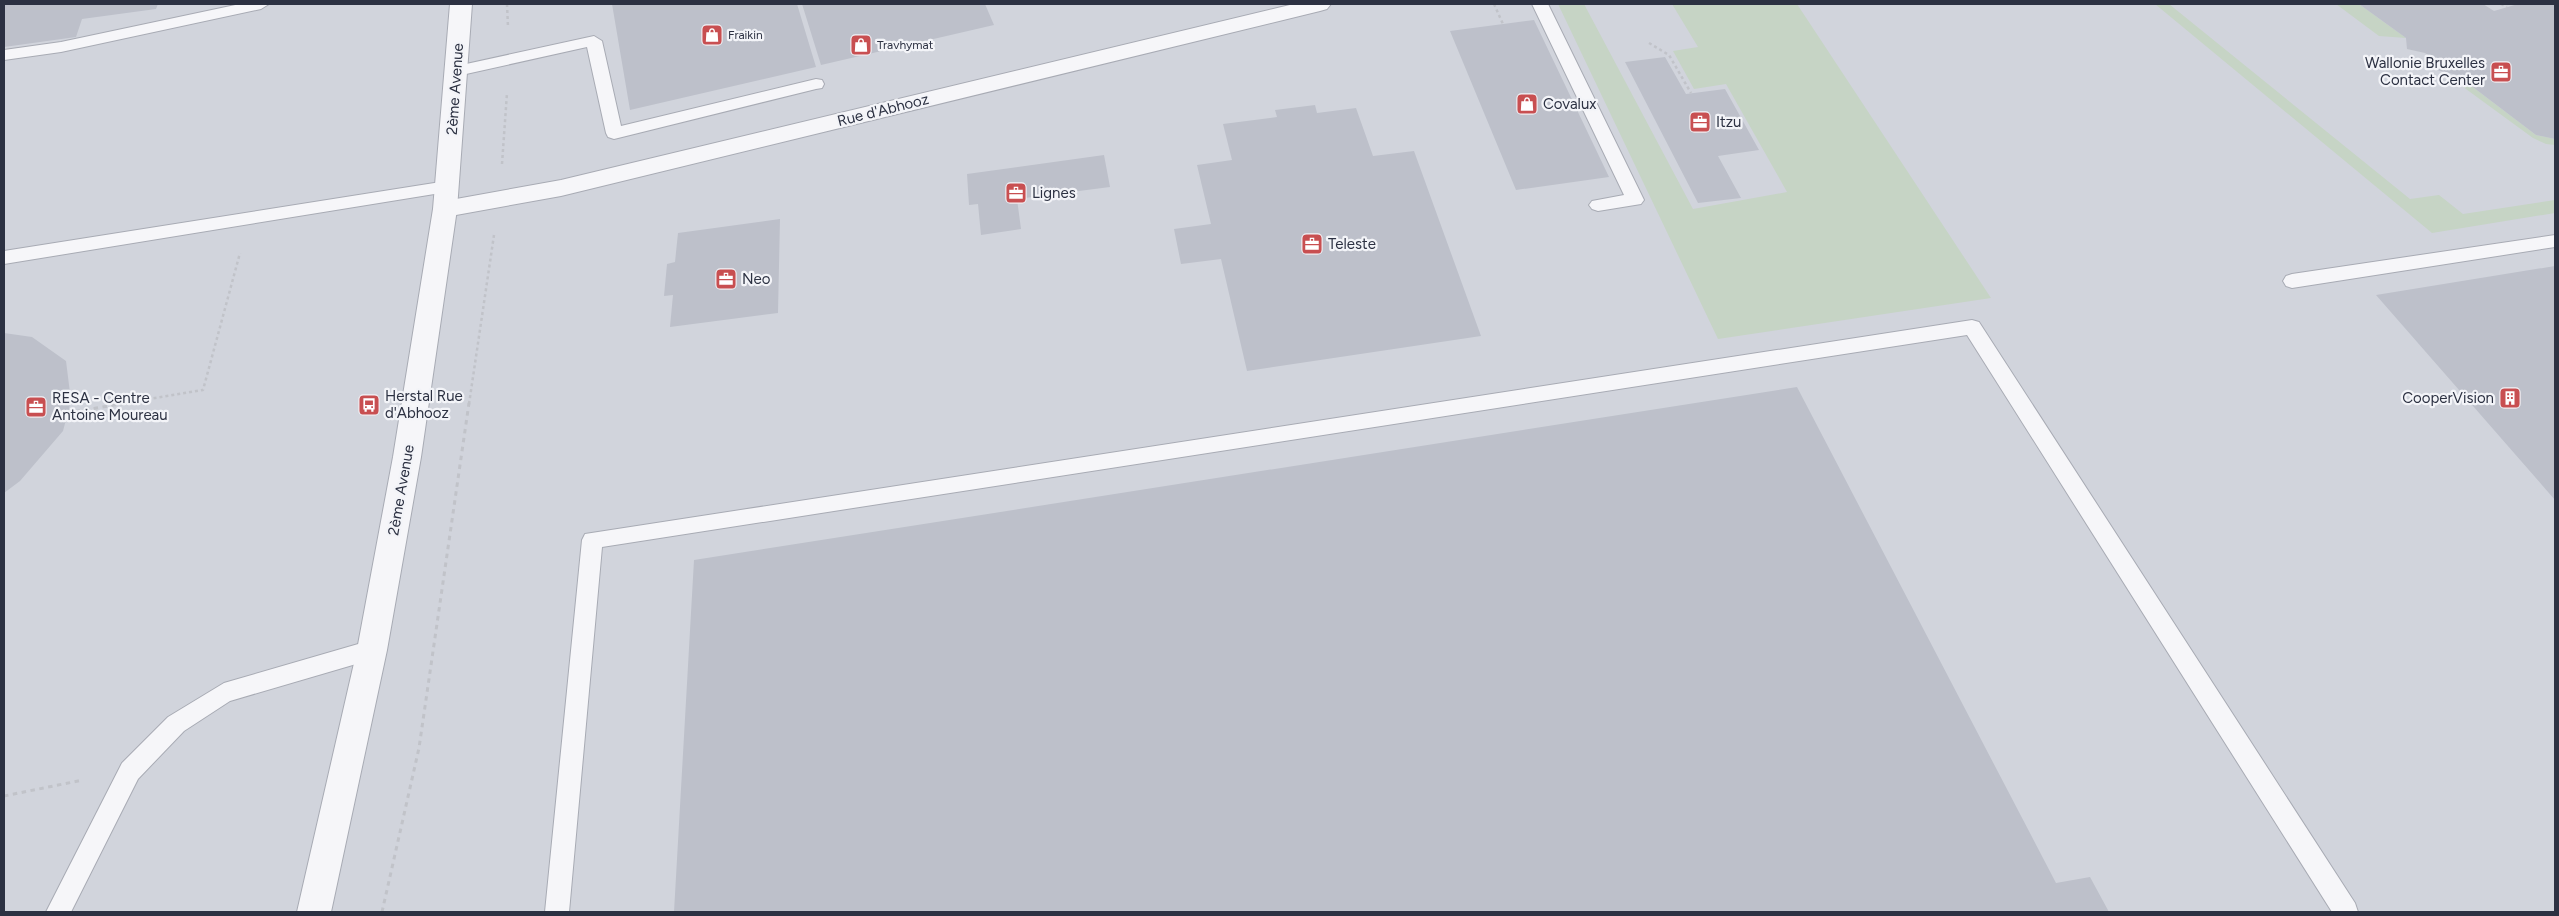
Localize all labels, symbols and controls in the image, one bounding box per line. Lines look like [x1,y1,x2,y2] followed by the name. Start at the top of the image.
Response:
[700,23,724,47] shop icon: Fraikin
[728,28,763,42] place label: Fraikin
[849,33,873,57] shop icon: Travhymat
[877,38,934,52] place label: Travhymat
[443,42,467,136] street label: 2ème Avenue
[2365,54,2485,89] place label: Wallonie Bruxelles Contact Center
[2489,60,2513,84] office icon: Wallonie Bruxelles Contact Center
[835,90,931,130] street label: Rue d'Abhooz
[1515,92,1539,116] shop icon: Covalux
[1543,95,1596,113] place label: Covalux
[1688,110,1712,134] office icon: Itzu
[1716,113,1741,131] place label: Itzu
[1004,181,1028,205] office icon: Lignes
[1032,184,1076,202] place label: Lignes
[1300,232,1324,256] office icon: Teleste
[1328,235,1376,253] place label: Teleste
[714,267,738,291] office icon: Neo
[742,270,771,288] place label: Neo
[2498,386,2522,410] building icon: CooperVision
[385,387,463,422] place label: Herstal Rue d'Abhooz
[52,389,168,424] place label: RESA - Centre Antoine Moureau
[2402,389,2494,407] place label: CooperVision
[357,393,381,417] bus stop icon: Herstal Rue d'Abhooz
[24,395,48,419] office icon: RESA - Centre Antoine Moureau
[384,443,418,537] street label: 2ème Avenue

